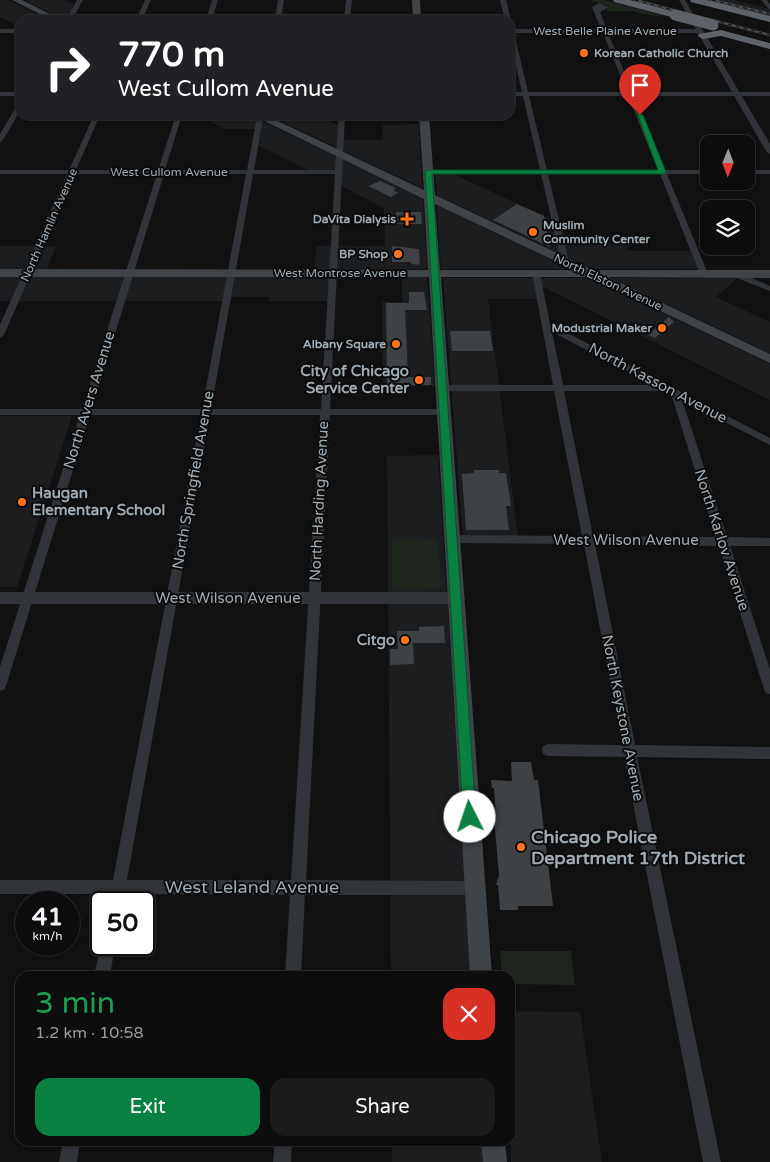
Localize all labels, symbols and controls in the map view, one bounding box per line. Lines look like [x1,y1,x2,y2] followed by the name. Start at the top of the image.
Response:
[533,24,677,38] street label: West Belle Plaine Avenue
[118,34,225,76] text: 770 m
[35,35,100,100] icon: right
[594,46,728,60] place label: Korean Catholic Church
[578,47,590,59] marker: Korean Catholic Church
[619,64,661,115] pin
[626,71,654,99] icon: arrive
[118,76,334,102] text: West Cullom Avenue
[700,135,755,190] north arrow
[700,135,755,255] map controls
[110,165,228,179] street label: West Cullom Avenue
[18,166,80,284] street label: North Hamlin Avenue
[700,200,755,255] button: layers
[313,212,396,227] place label: DaVita Dialysis
[400,212,414,226] marker: DaVita Dialysis
[543,218,651,247] place label: Muslim Community Center
[527,226,539,238] marker: Muslim Community Center
[339,247,388,262] place label: BP Shop
[392,248,404,260] marker: BP Shop
[552,251,665,313] street label: North Elston Avenue
[274,266,407,280] street label: West Montrose Avenue
[552,321,652,335] place label: Modustrial Maker
[656,322,668,334] marker: Modustrial Maker
[59,329,119,471] street label: North Avers Avenue
[303,337,386,352] place label: Albany Square
[390,338,402,350] marker: Albany Square
[586,339,730,427] street label: North Kasson Avenue
[300,362,409,397] place label: City of Chicago Service Center
[413,374,425,386] marker: City of Chicago Service Center
[168,389,218,571] street label: North Springfield Avenue
[306,421,332,581] street label: North Harding Avenue
[691,467,753,613] street label: North Karlov Avenue
[32,484,165,520] place label: Haugan Elementary School
[16,496,28,508] marker: Haugan Elementary School
[553,531,699,549] street label: West Wilson Avenue
[155,589,301,607] street label: West Wilson Avenue
[357,631,395,650] place label: Citgo
[598,633,648,803] street label: North Keystone Avenue
[399,634,411,646] marker: Citgo
[443,790,495,842] position arrow
[531,826,745,869] place label: Chicago Police Department 17th District
[515,841,527,853] marker: Chicago Police Department 17th District
[165,876,339,898] street label: West Leland Avenue
[90,891,155,956] speed limit sign: 50
[32,902,63,932] text: 41
[32,929,63,943] text: km/h
[35,985,115,1022] text: 3 min
[443,988,495,1040] button: close
[35,1023,144,1043] text: 1.2 km · 10:58
[35,1078,260,1136] button: Exit
[270,1078,495,1136] button: Share

